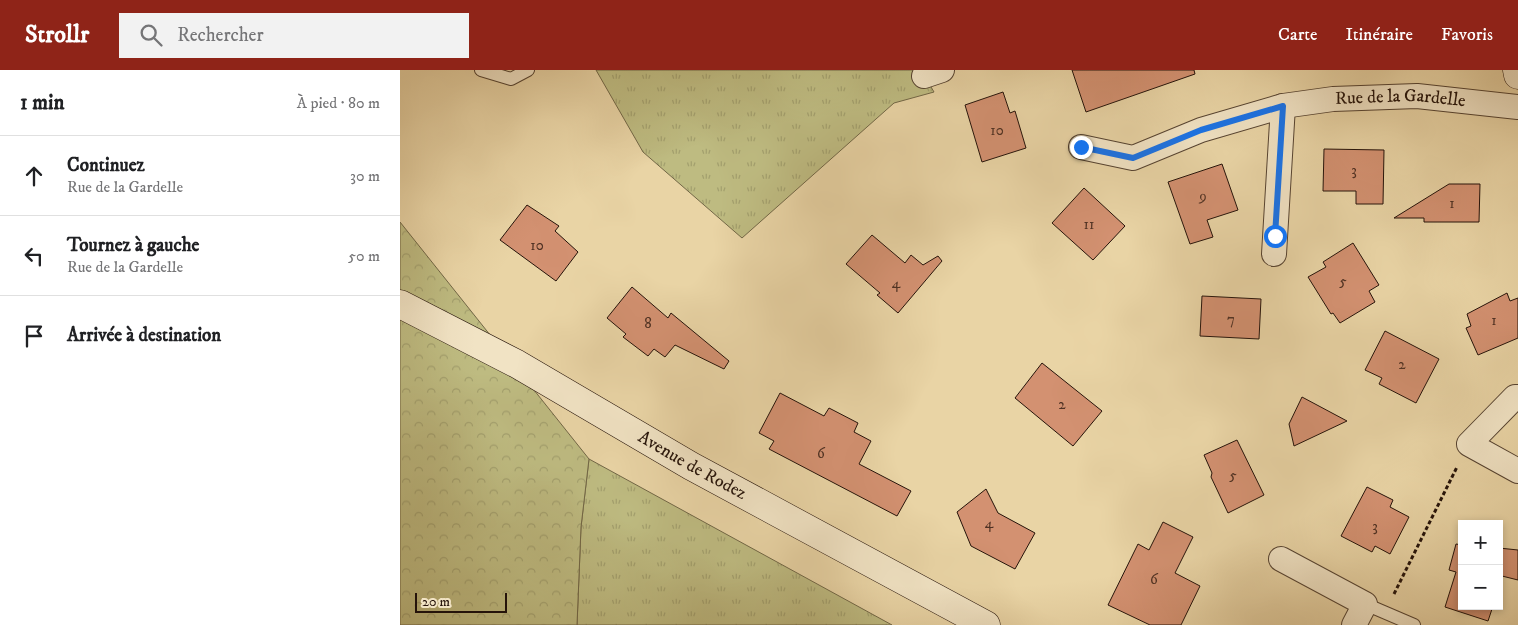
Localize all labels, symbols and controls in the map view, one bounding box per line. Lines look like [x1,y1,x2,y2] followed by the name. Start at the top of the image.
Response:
[119,13,469,58] search box
[25,20,89,50] text: Strollr
[137,21,165,49] icon: search
[177,24,264,47] text: Rechercher
[1278,24,1318,46] text: Carte
[1346,24,1413,46] text: Itinéraire
[1441,24,1493,46] text: Favoris
[1335,85,1467,112] street label: Rue de la Gardelle
[20,90,64,116] text: 1 min
[297,93,380,113] text: À pied · 80 m
[990,121,1004,140] house number: 10
[1070,136,1093,159] route end
[67,154,145,177] text: Continuez
[1351,161,1357,180] house number: 3
[20,162,48,190] icon: ahead
[350,166,380,186] text: 30 m
[67,177,183,197] text: Rue de la Gardelle
[1198,187,1207,206] house number: 9
[1449,194,1455,213] house number: 1
[1083,215,1095,234] house number: 11
[1264,225,1287,248] route start
[67,234,199,257] text: Tournez à gauche
[530,236,544,255] house number: 10
[20,242,48,270] icon: left
[348,246,380,266] text: 50 m
[67,257,183,277] text: Rue de la Gardelle
[1339,272,1347,291] house number: 5
[892,274,901,293] house number: 4
[1227,310,1235,329] house number: 7
[1491,311,1497,330] house number: 1
[644,314,652,333] house number: 8
[20,322,48,350] icon: arrive
[67,324,221,347] text: Arrivée à destination
[1398,355,1406,374] house number: 2
[1058,395,1066,414] house number: 2
[634,426,750,505] street label: Avenue de Rodez
[817,444,826,463] house number: 6
[1229,466,1237,485] house number: 5
[985,514,994,533] house number: 4
[1372,517,1378,536] house number: 3
[1458,520,1503,610] map controls
[1458,520,1503,565] button: +
[1458,565,1503,610] button: −
[1150,570,1159,589] house number: 6
[415,590,508,613] scale bar
[422,593,450,611] text: 20 m

